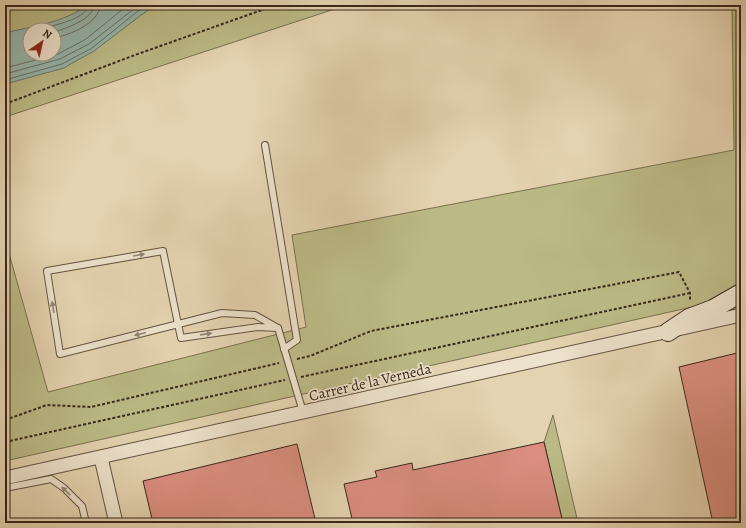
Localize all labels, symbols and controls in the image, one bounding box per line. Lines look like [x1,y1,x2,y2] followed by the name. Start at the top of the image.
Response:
[22,22,62,62] north arrow
[40,26,55,43] text: N
[133,252,145,258] one-way arrow
[50,301,56,314] one-way arrow
[134,331,147,337] one-way arrow
[200,331,212,337] one-way arrow
[307,358,433,406] street label: Carrer de la Verneda
[61,486,71,496] one-way arrow

